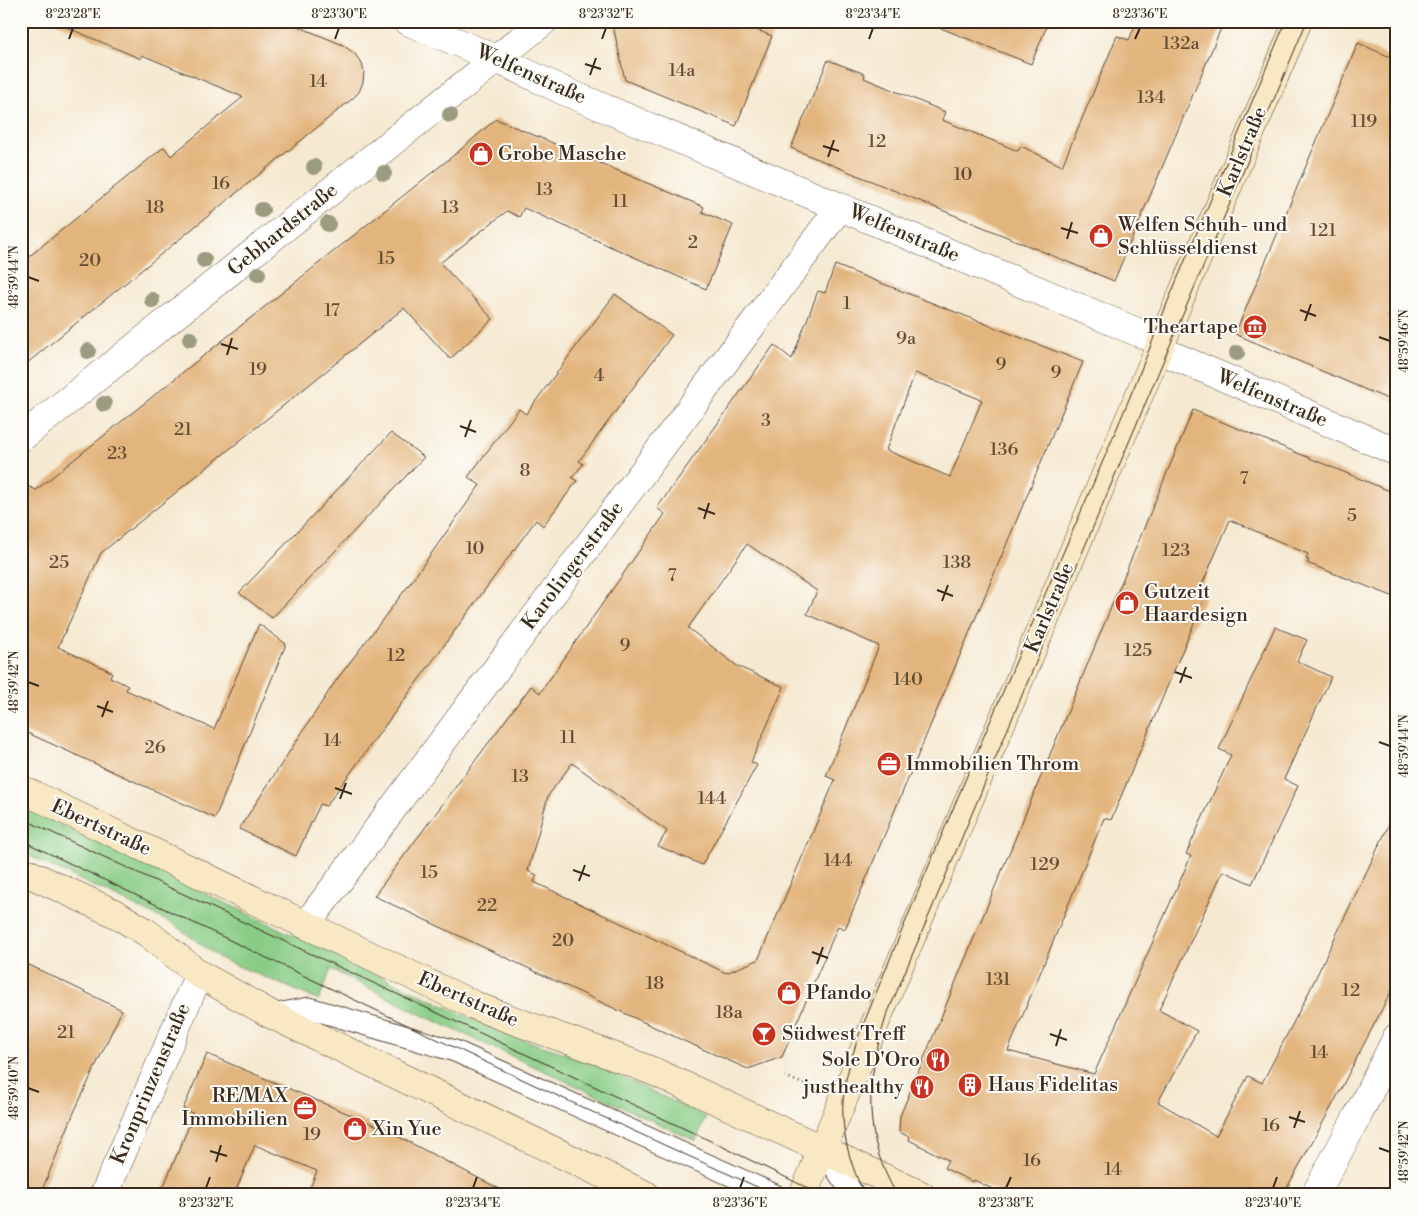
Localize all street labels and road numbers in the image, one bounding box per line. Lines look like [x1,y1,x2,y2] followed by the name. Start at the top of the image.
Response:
[471,39,590,110] street label: Welfenstraße
[1213,103,1273,201] street label: Karlstraße
[223,178,343,282] street label: Gebhardstraße
[844,199,963,269] street label: Welfenstraße
[1212,364,1331,434] street label: Welfenstraße
[517,497,629,635] street label: Karolingerstraße
[1020,559,1080,657] street label: Karlstraße
[47,794,155,862] street label: Ebertstraße
[414,967,522,1033] street label: Ebertstraße
[106,1000,196,1168] street label: Kronprinzenstraße

